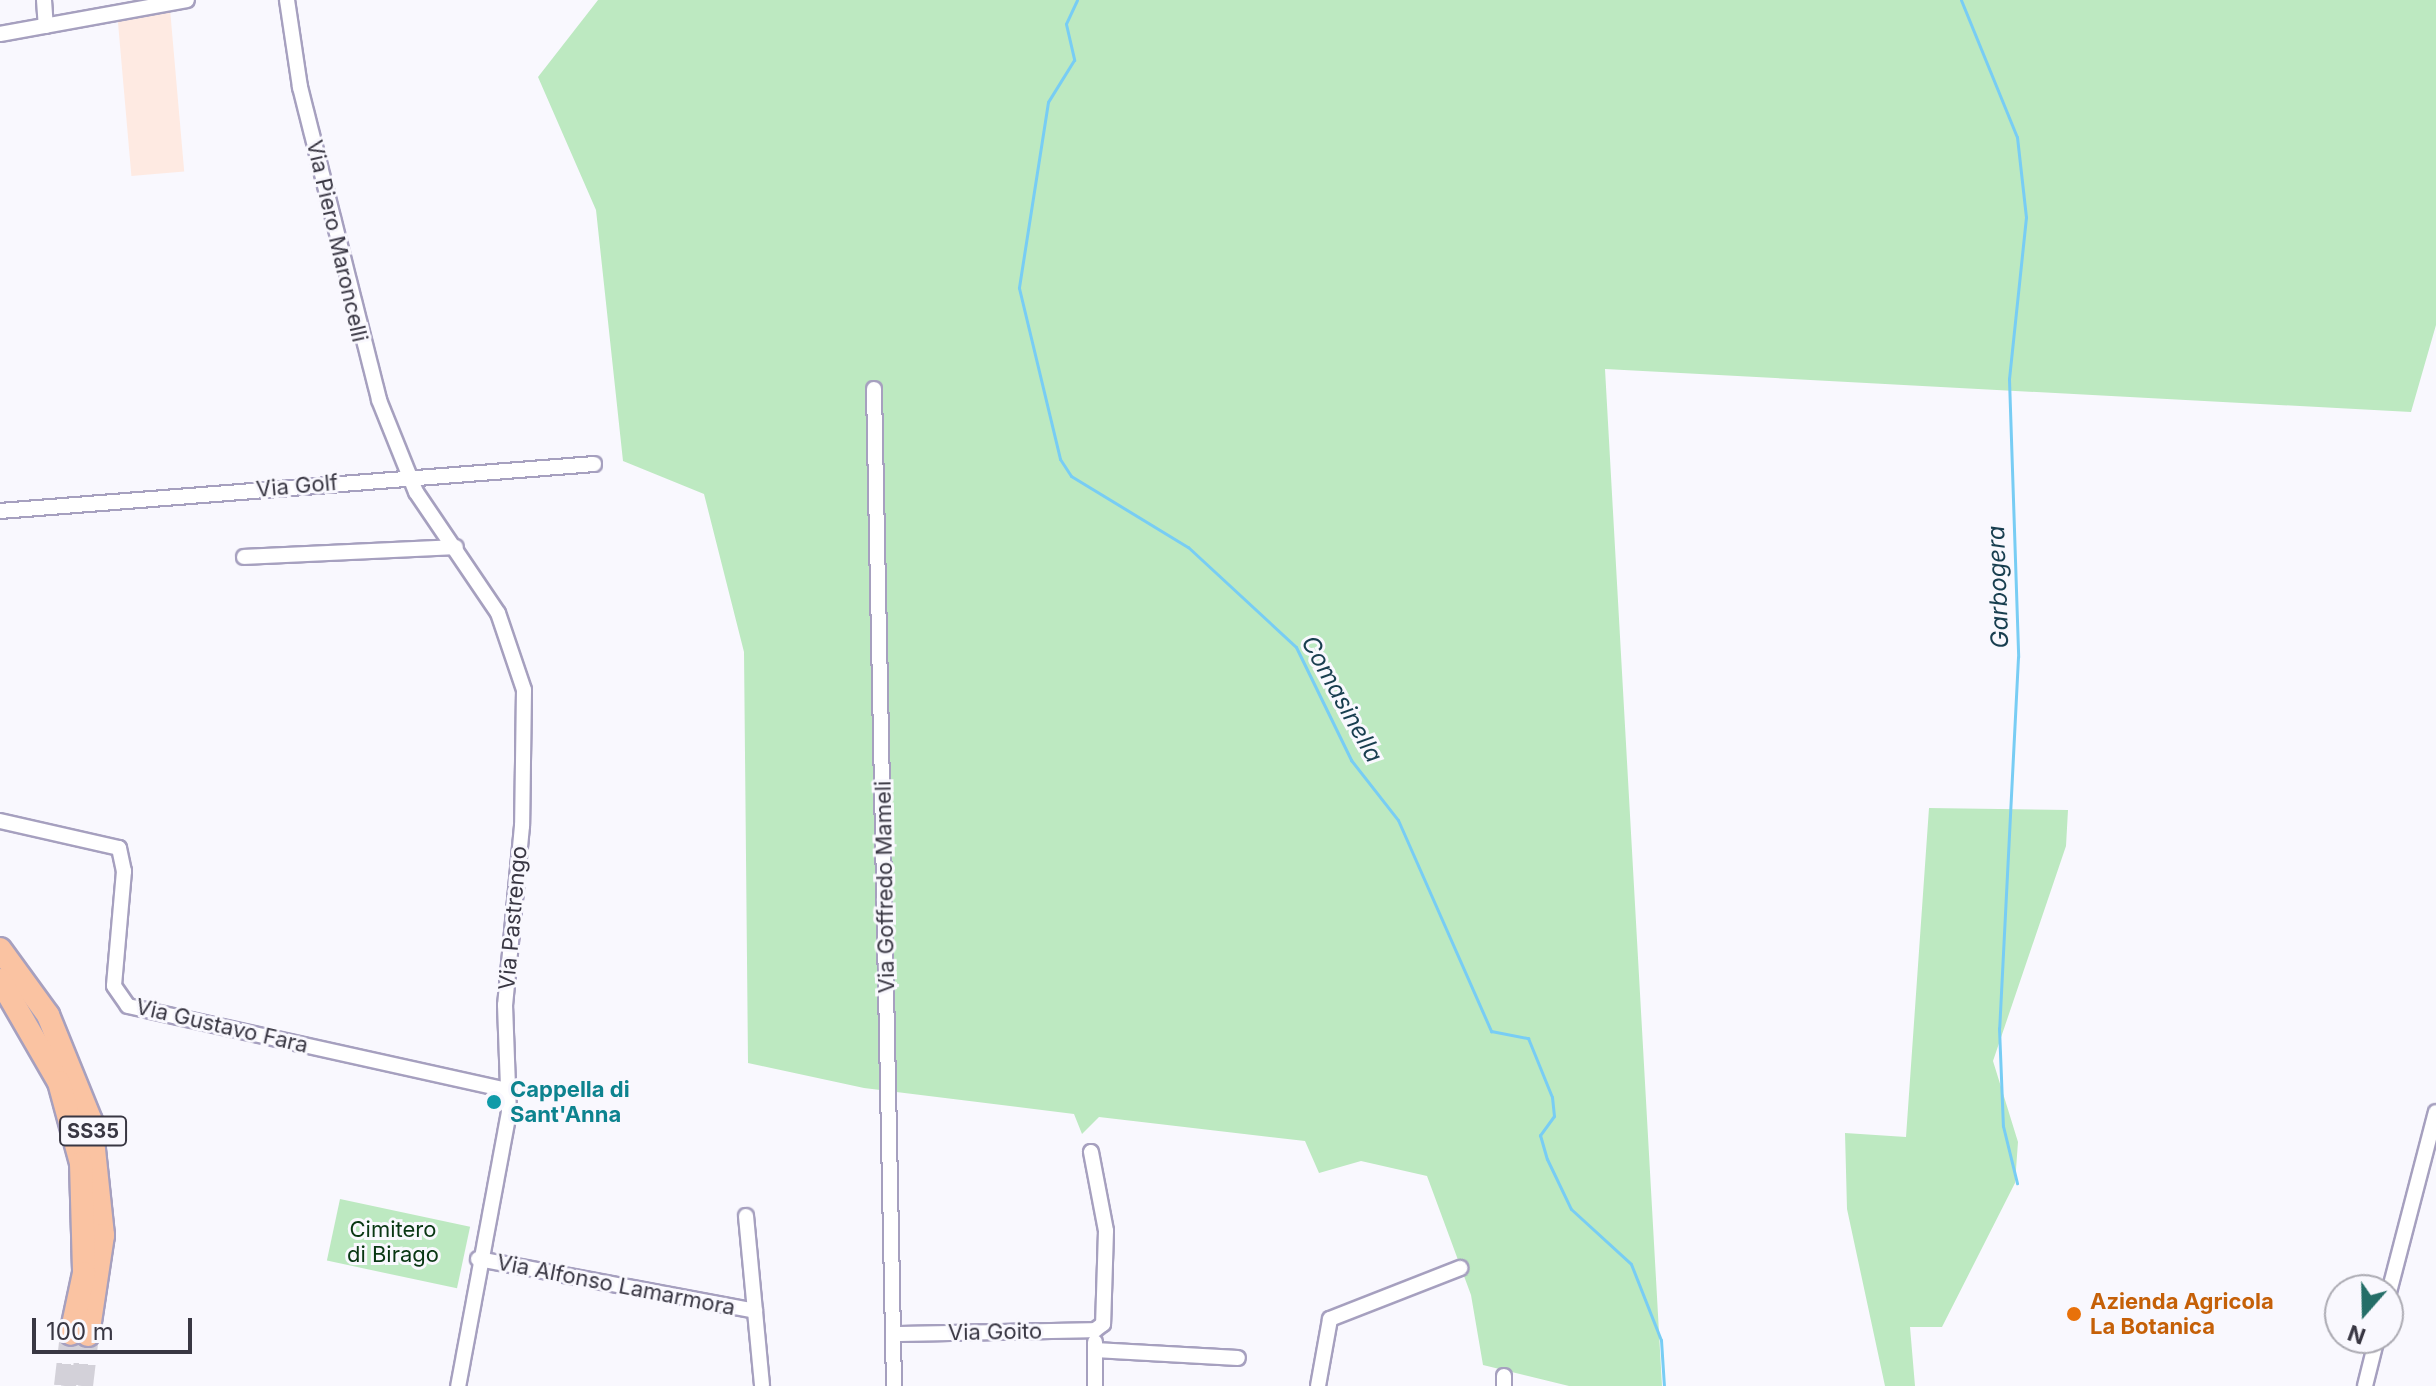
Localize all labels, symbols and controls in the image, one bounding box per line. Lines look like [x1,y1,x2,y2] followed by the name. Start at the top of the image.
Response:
[301,138,373,344] street label: Via Piero Maroncelli
[255,469,339,503] street label: Via Golf
[1981,525,2015,649] water label: Garbogera
[1295,631,1389,767] water label: Comasinella
[870,780,900,994] street label: Via Goffredo Mameli
[494,845,532,991] street label: Via Pastrengo
[133,993,311,1059] street label: Via Gustavo Fara
[510,1076,630,1128] place label: Cappella di Sant'Anna
[485,1093,503,1111] marker: Cappella di Sant'Anna
[59,1115,127,1147] road number: SS35
[347,1216,439,1268] park label: Cimitero di Birago
[495,1249,737,1321] street label: Via Alfonso Lamarmora
[2324,1274,2404,1354] north arrow
[2090,1288,2274,1340] place label: Azienda Agricola La Botanica
[36,1302,196,1352] scale bar
[2065,1305,2083,1323] marker: Azienda Agricola La Botanica
[46,1317,114,1346] text: 100 m
[948,1318,1042,1346] street label: Via Goito
[2344,1320,2369,1350] text: N

